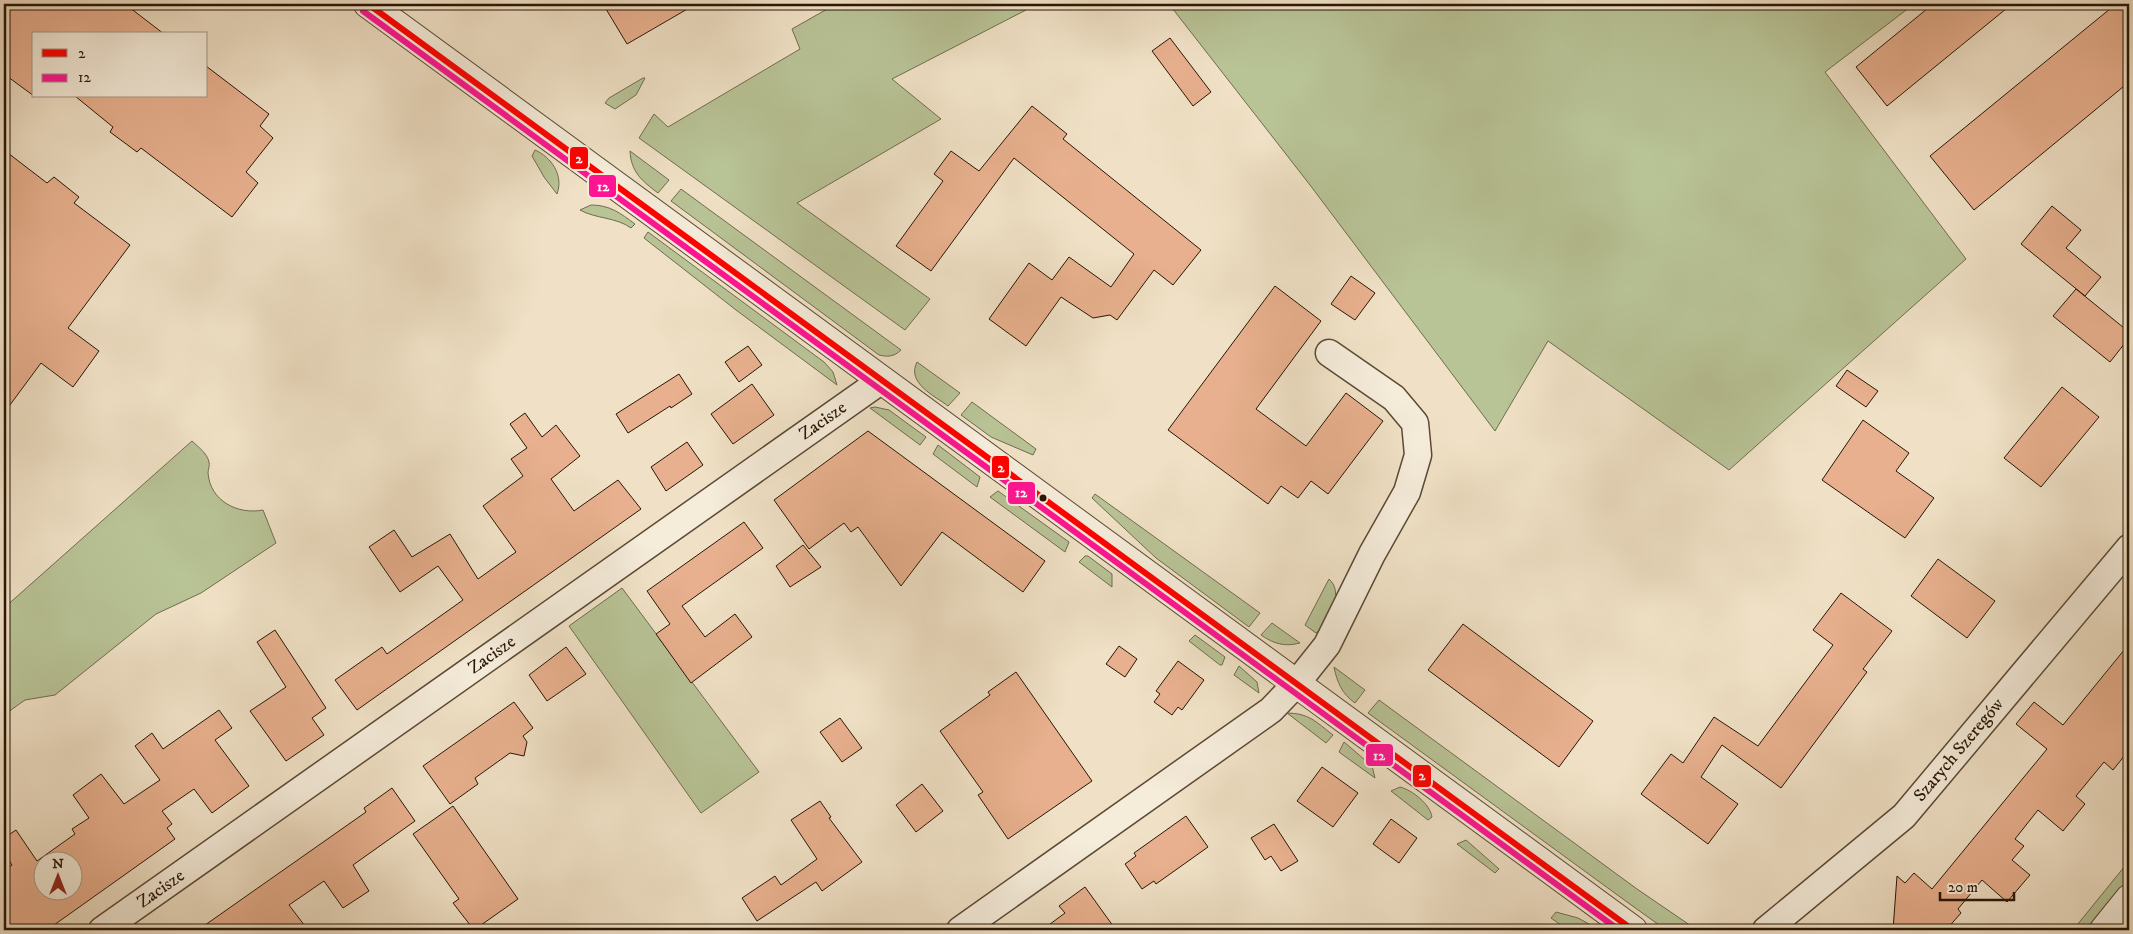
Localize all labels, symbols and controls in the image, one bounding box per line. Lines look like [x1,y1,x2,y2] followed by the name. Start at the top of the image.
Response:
[32,32,208,98] legend
[78,44,86,63] text: 2
[78,68,92,87] text: 12
[569,146,589,170] line badge: 2
[576,150,584,168] text: 2
[588,174,617,198] line badge: 12
[597,178,610,196] text: 12
[795,397,851,445] street label: Zacisze
[991,455,1010,479] line badge: 2
[998,459,1006,477] text: 2
[1007,481,1036,505] line badge: 12
[1015,484,1028,502] text: 12
[1038,493,1048,503] unlabelled marker
[464,631,520,679] street label: Zacisze
[1909,693,2009,806] street label: Szarych Szeregów
[1365,743,1394,767] line badge: 12
[1373,747,1386,765] text: 12
[1412,764,1432,788] line badge: 2
[1419,767,1427,785] text: 2
[32,852,82,902] north arrow
[52,855,64,873] text: N
[133,865,189,913] street label: Zacisze
[1940,869,2014,901] scale bar
[1948,878,1978,897] text: 20 m

